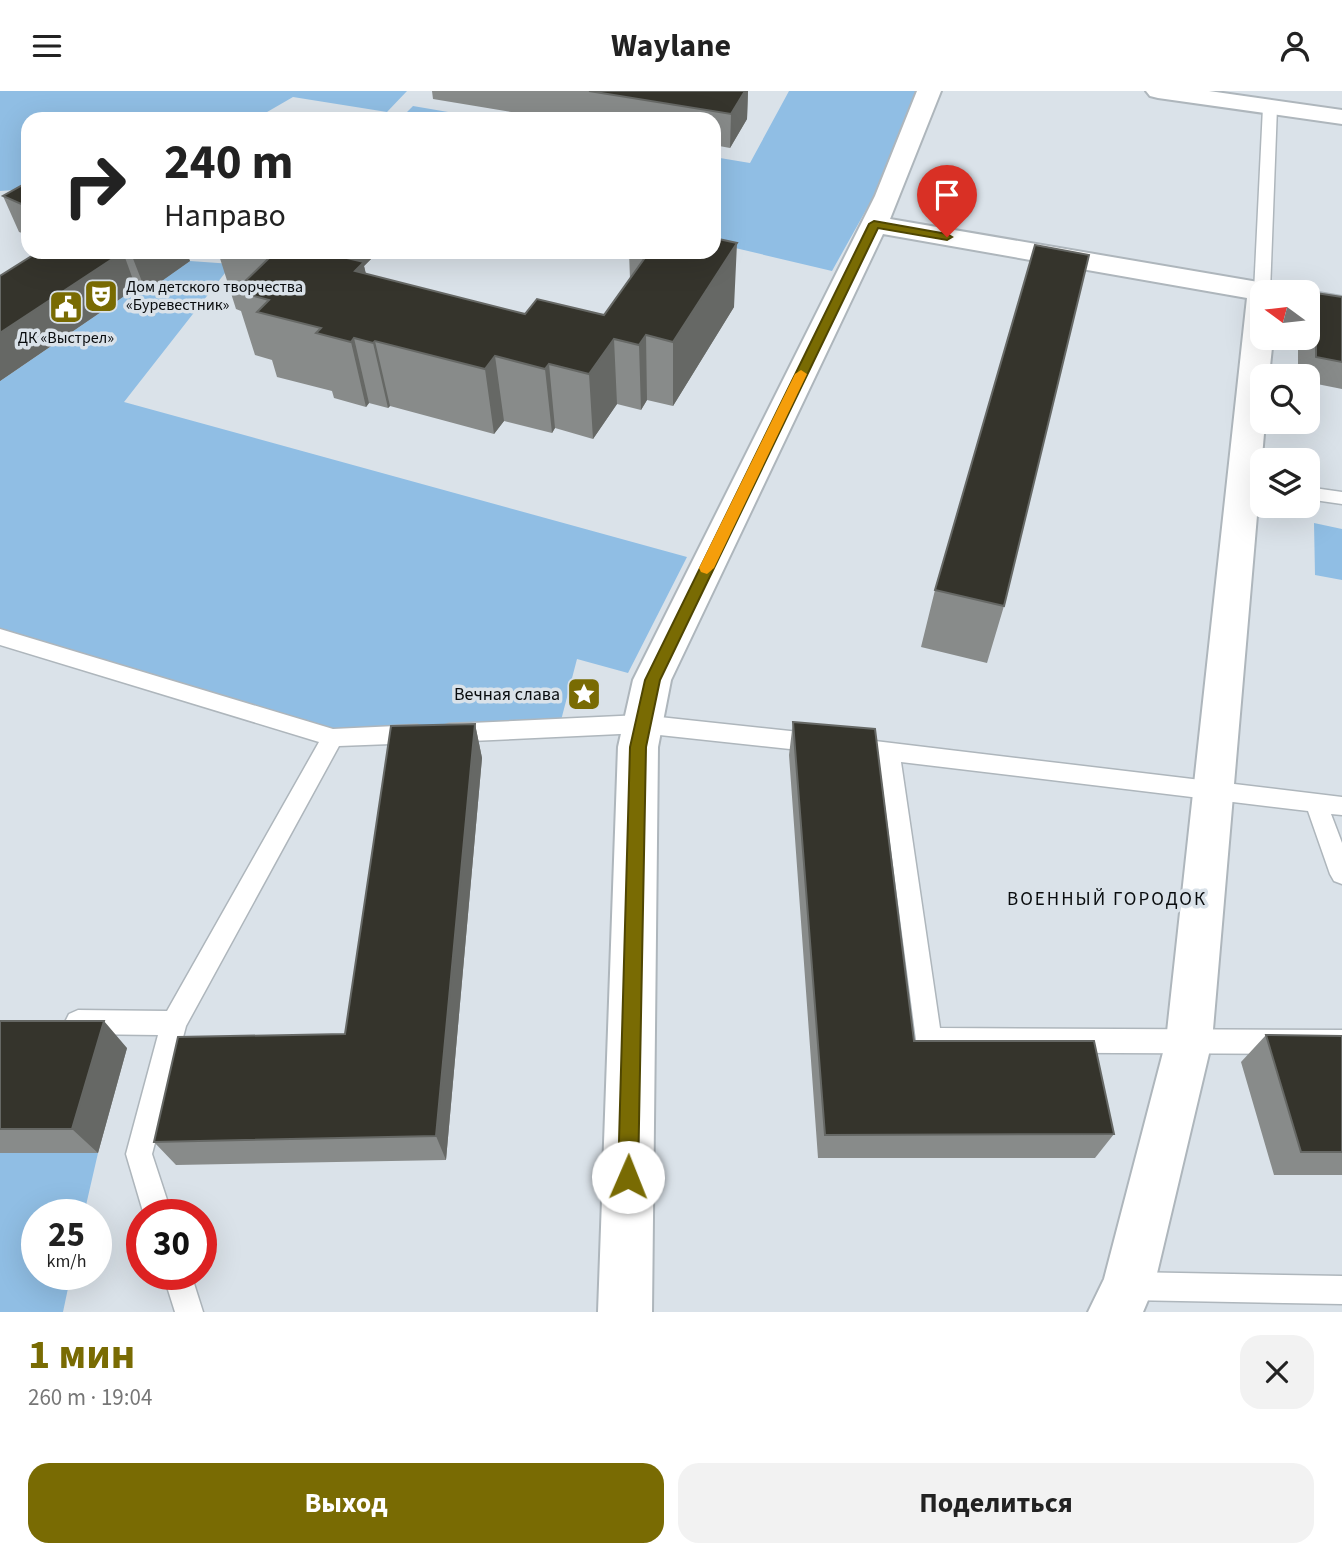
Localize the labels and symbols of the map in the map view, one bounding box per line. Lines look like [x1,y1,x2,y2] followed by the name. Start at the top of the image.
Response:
[917,165,977,237] pin
[126,276,303,316] place label: Дом детского творчества «Буревестник»
[82,277,120,315] theatre icon: Дом детского творчества «Буревестник»
[1250,280,1320,350] north arrow
[47,288,85,326] public building icon: ДК «Выстрел»
[18,327,114,349] place label: ДК «Выстрел»
[565,675,603,713] place icon: Вечная слава
[454,682,560,707] place label: Вечная слава
[1007,886,1207,913] district label: ВОЕННЫЙ ГОРОДОК
[591,1140,665,1214] position arrow
[126,1199,217,1290] speed limit sign: 30

